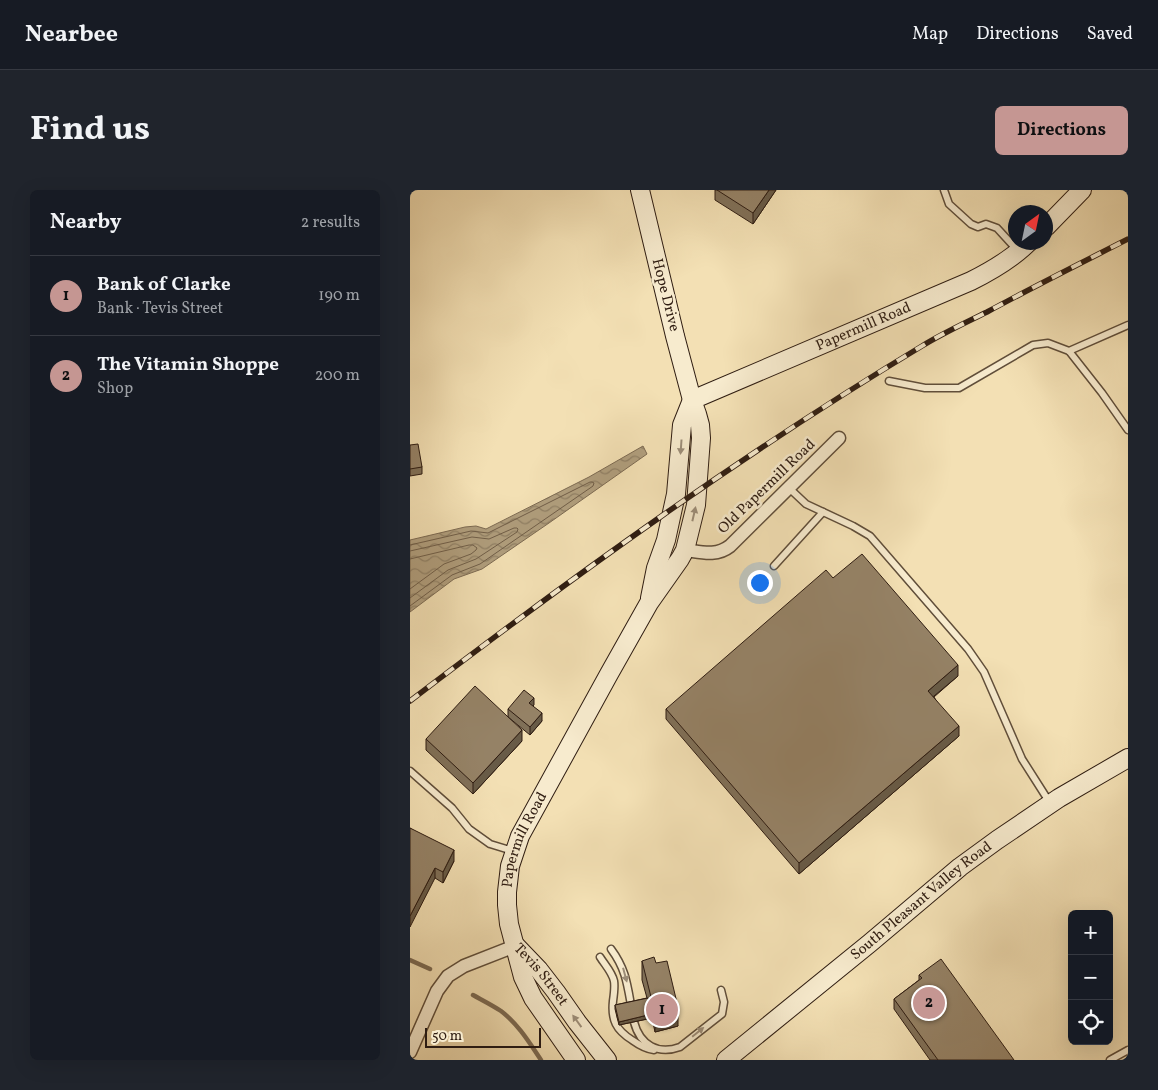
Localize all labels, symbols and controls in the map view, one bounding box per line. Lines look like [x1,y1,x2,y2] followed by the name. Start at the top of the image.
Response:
[25,18,118,52] text: Nearbee
[912,22,948,47] text: Map
[976,22,1059,47] text: Directions
[1087,22,1133,47] text: Saved
[30,106,150,154] text: Find us
[995,106,1128,155] button: Directions
[1008,205,1053,250] north arrow
[50,208,121,237] text: Nearby
[301,212,360,234] text: 2 results
[646,256,684,334] street label: Hope Drive
[97,272,231,298] text: Bank of Clarke
[63,285,69,307] text: 1
[318,285,360,307] text: 190 m
[812,297,914,357] street label: Papermill Road
[97,298,223,320] text: Bank · Tevis Street
[97,352,279,378] text: The Vitamin Shoppe
[62,365,70,387] text: 2
[315,365,360,387] text: 200 m
[97,378,133,400] text: Shop
[713,435,821,539] street label: Old Papermill Road
[676,439,684,455] one-way arrow
[690,506,698,522] one-way arrow
[747,570,773,596] your location
[497,788,553,889] street label: Papermill Road
[846,836,996,965] street label: South Pleasant Valley Road
[1068,910,1113,1045] map controls
[1068,910,1113,955] button: +
[508,939,573,1010] street label: Tevis Street
[1068,955,1113,1000] button: −
[621,968,629,983] one-way arrow
[913,984,945,1022] pin: 2
[646,991,678,1029] pin: 1
[1068,1000,1113,1045] button: locate
[572,1014,582,1028] one-way arrow
[425,1025,541,1048] scale bar
[432,1027,462,1046] text: 50 m
[691,1027,704,1038] one-way arrow

